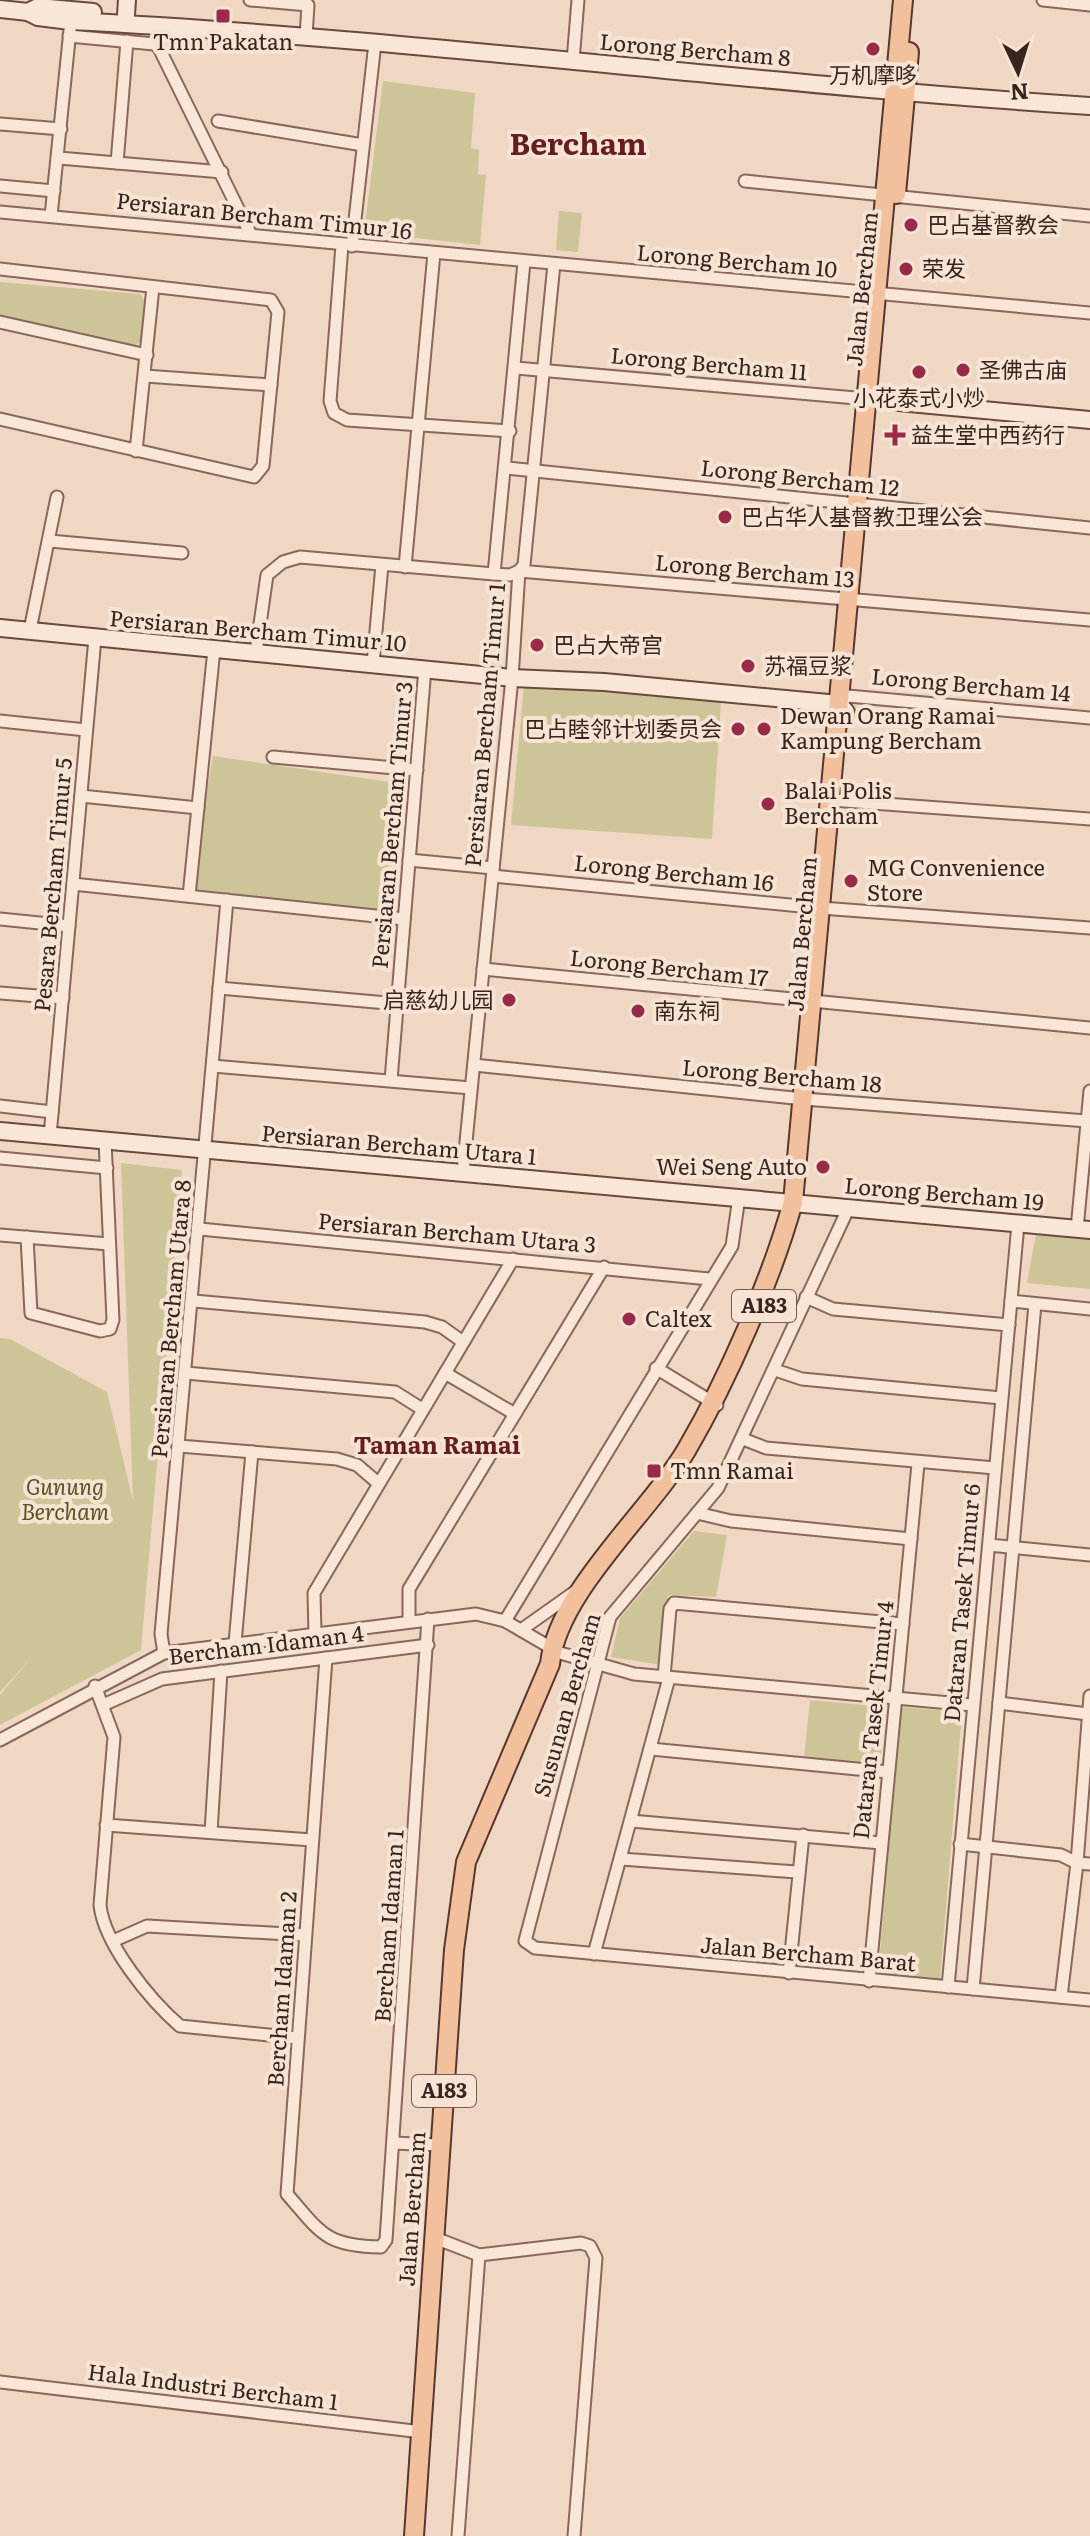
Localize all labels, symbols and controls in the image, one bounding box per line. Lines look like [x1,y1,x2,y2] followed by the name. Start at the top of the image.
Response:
[214,7,232,25] marker: Tmn Pakatan
[153,24,293,57] place label: Tmn Pakatan
[598,24,792,73] street label: Lorong Bercham 8
[978,32,1058,112] north arrow
[864,40,882,58] marker: 万机摩哆
[829,57,917,90] place label: 万机摩哆
[1009,76,1030,111] text: N
[509,120,647,164] district label: Bercham
[115,183,414,246] street label: Persiaran Bercham Timur 16
[927,207,1059,240] place label: 巴占基督教会
[836,210,885,368] street label: Jalan Bercham
[902,216,920,234] marker: 巴占基督教会
[636,234,839,285] street label: Lorong Bercham 10
[922,251,966,284] place label: 荣发
[897,260,915,278] marker: 荣发
[609,337,809,388] street label: Lorong Bercham 11
[979,352,1067,385] place label: 圣佛古庙
[954,361,972,379] marker: 圣佛古庙
[910,363,928,381] marker: 小花泰式小炒
[853,380,985,413] place label: 小花泰式小炒
[911,417,1065,450] place label: 益生堂中西药行
[886,426,904,444] marker: 益生堂中西药行
[699,450,901,503] street label: Lorong Bercham 12
[741,499,983,532] place label: 巴占华人基督教卫理公会
[716,508,734,526] marker: 巴占华人基督教卫理公会
[654,544,856,595] street label: Lorong Bercham 13
[455,581,512,868] street label: Persiaran Bercham Timur 1
[108,600,408,659] street label: Persiaran Bercham Timur 10
[553,627,663,660] place label: 巴占大帝宫
[528,636,546,654] marker: 巴占大帝宫
[764,648,852,681] place label: 苏福豆浆
[739,657,757,675] marker: 苏福豆浆
[870,658,1072,709] street label: Lorong Bercham 14
[362,680,420,970] street label: Persiaran Bercham Timur 3
[780,698,995,756] place label: Dewan Orang Ramai Kampung Bercham
[524,711,722,744] place label: 巴占睦邻计划委员会
[729,720,747,738] marker: 巴占睦邻计划委员会
[755,720,773,738] marker: Dewan Orang Ramai Kampung Bercham
[24,756,79,1013] street label: Pesara Bercham Timur 5
[784,773,892,831] place label: Balai Polis Bercham
[759,795,777,813] marker: Balai Polis Bercham
[573,845,776,898] street label: Lorong Bercham 16
[867,850,1045,908] place label: MG Convenience Store
[777,855,824,1013] street label: Jalan Bercham
[842,872,860,890] marker: MG Convenience Store
[569,940,770,993] street label: Lorong Bercham 17
[383,982,493,1015] place label: 启慈幼儿园
[500,991,518,1009] marker: 启慈幼儿园
[654,993,720,1026] place label: 南东祠
[629,1002,647,1020] marker: 南东祠
[681,1049,883,1100] street label: Lorong Bercham 18
[260,1115,538,1172] street label: Persiaran Bercham Utara 1
[656,1149,807,1182] place label: Wei Seng Auto
[814,1158,832,1176] marker: Wei Seng Auto
[843,1167,1045,1218] street label: Lorong Bercham 19
[141,1178,198,1460] street label: Persiaran Bercham Utara 8
[317,1203,598,1260] street label: Persiaran Bercham Utara 3
[732,1290,796,1322] road number: A183
[645,1301,712,1334] place label: Caltex
[620,1310,638,1328] marker: Caltex
[353,1426,521,1461] district label: Taman Ramai
[670,1453,794,1486] place label: Tmn Ramai
[645,1462,663,1480] marker: Tmn Ramai
[21,1469,109,1527] park label: Gunung Bercham
[934,1482,987,1723] street label: Dataran Tasek Timur 6
[843,1599,900,1841] street label: Dataran Tasek Timur 4
[523,1609,608,1801] street label: Susunan Bercham
[166,1615,365,1672] street label: Bercham Idaman 4
[364,1828,411,2024] street label: Bercham Idaman 1
[257,1890,304,2088] street label: Bercham Idaman 2
[699,1927,918,1978] street label: Jalan Bercham Barat
[412,2075,476,2107] road number: A183
[389,2130,432,2288] street label: Jalan Bercham
[86,2354,340,2417] street label: Hala Industri Bercham 1

